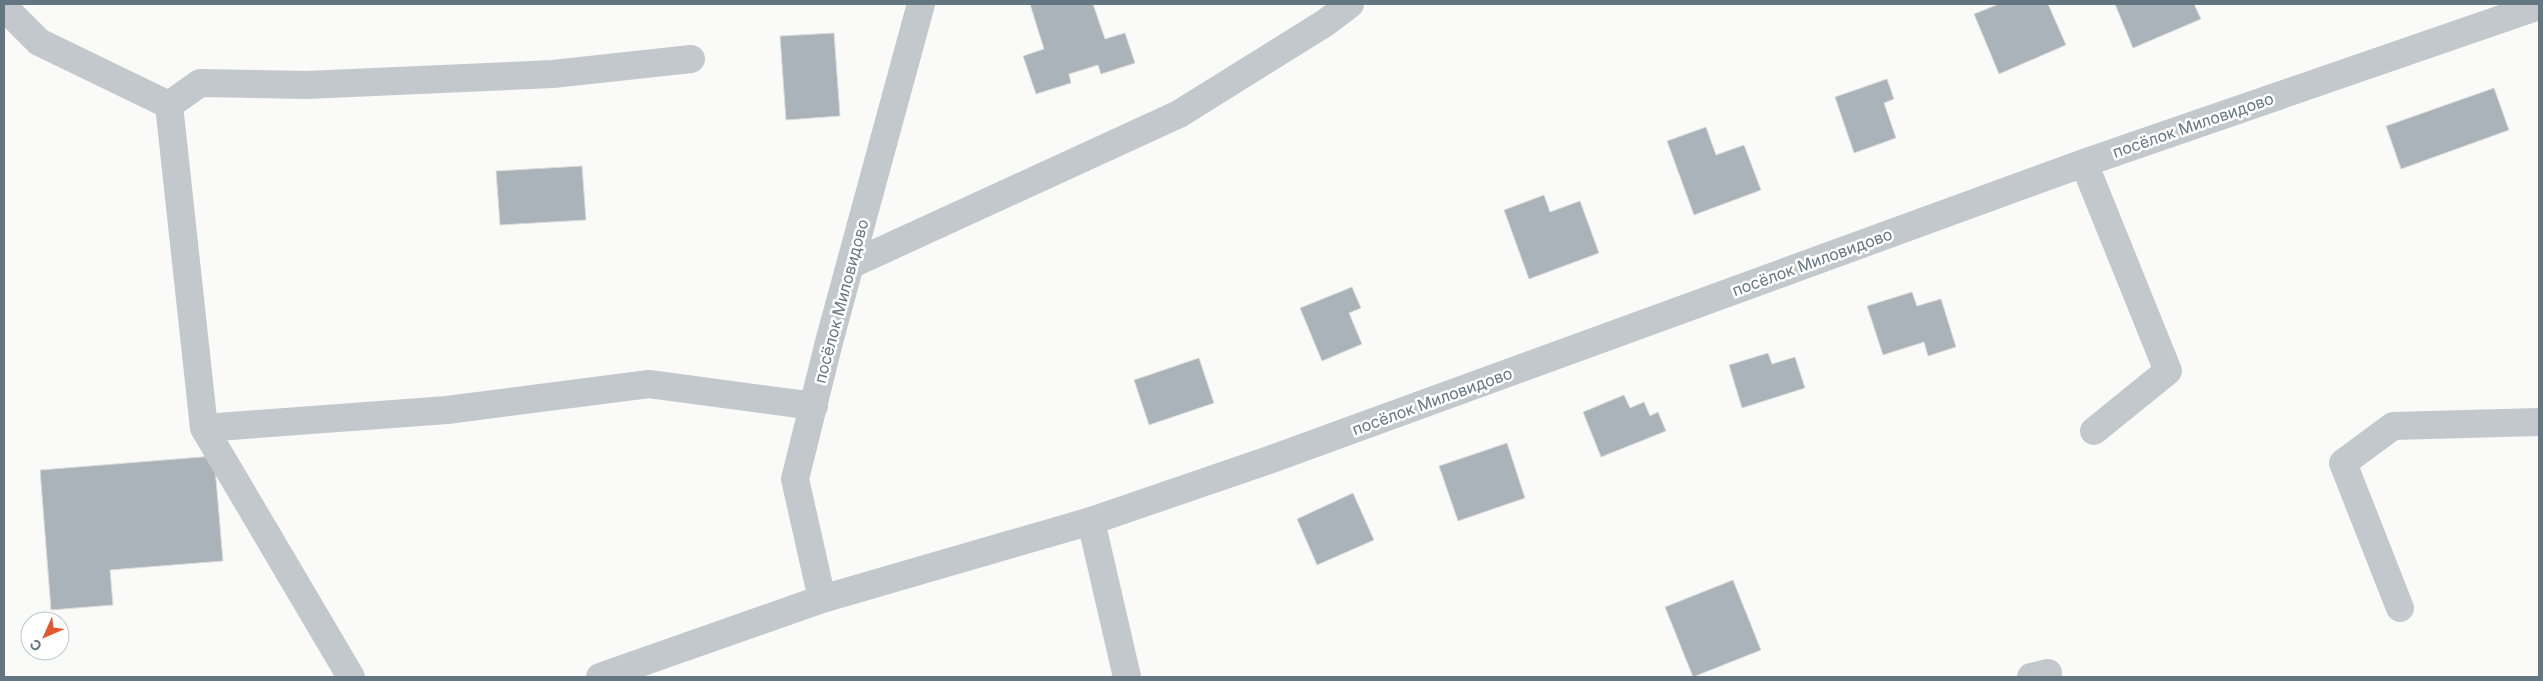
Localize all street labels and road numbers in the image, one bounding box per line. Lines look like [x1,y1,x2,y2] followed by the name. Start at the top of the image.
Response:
[2110,88,2276,162] street label: посёлок Миловидово
[809,217,873,385] street label: посёлок Миловидово
[1729,224,1895,300] street label: посёлок Миловидово
[1349,363,1515,439] street label: посёлок Миловидово

